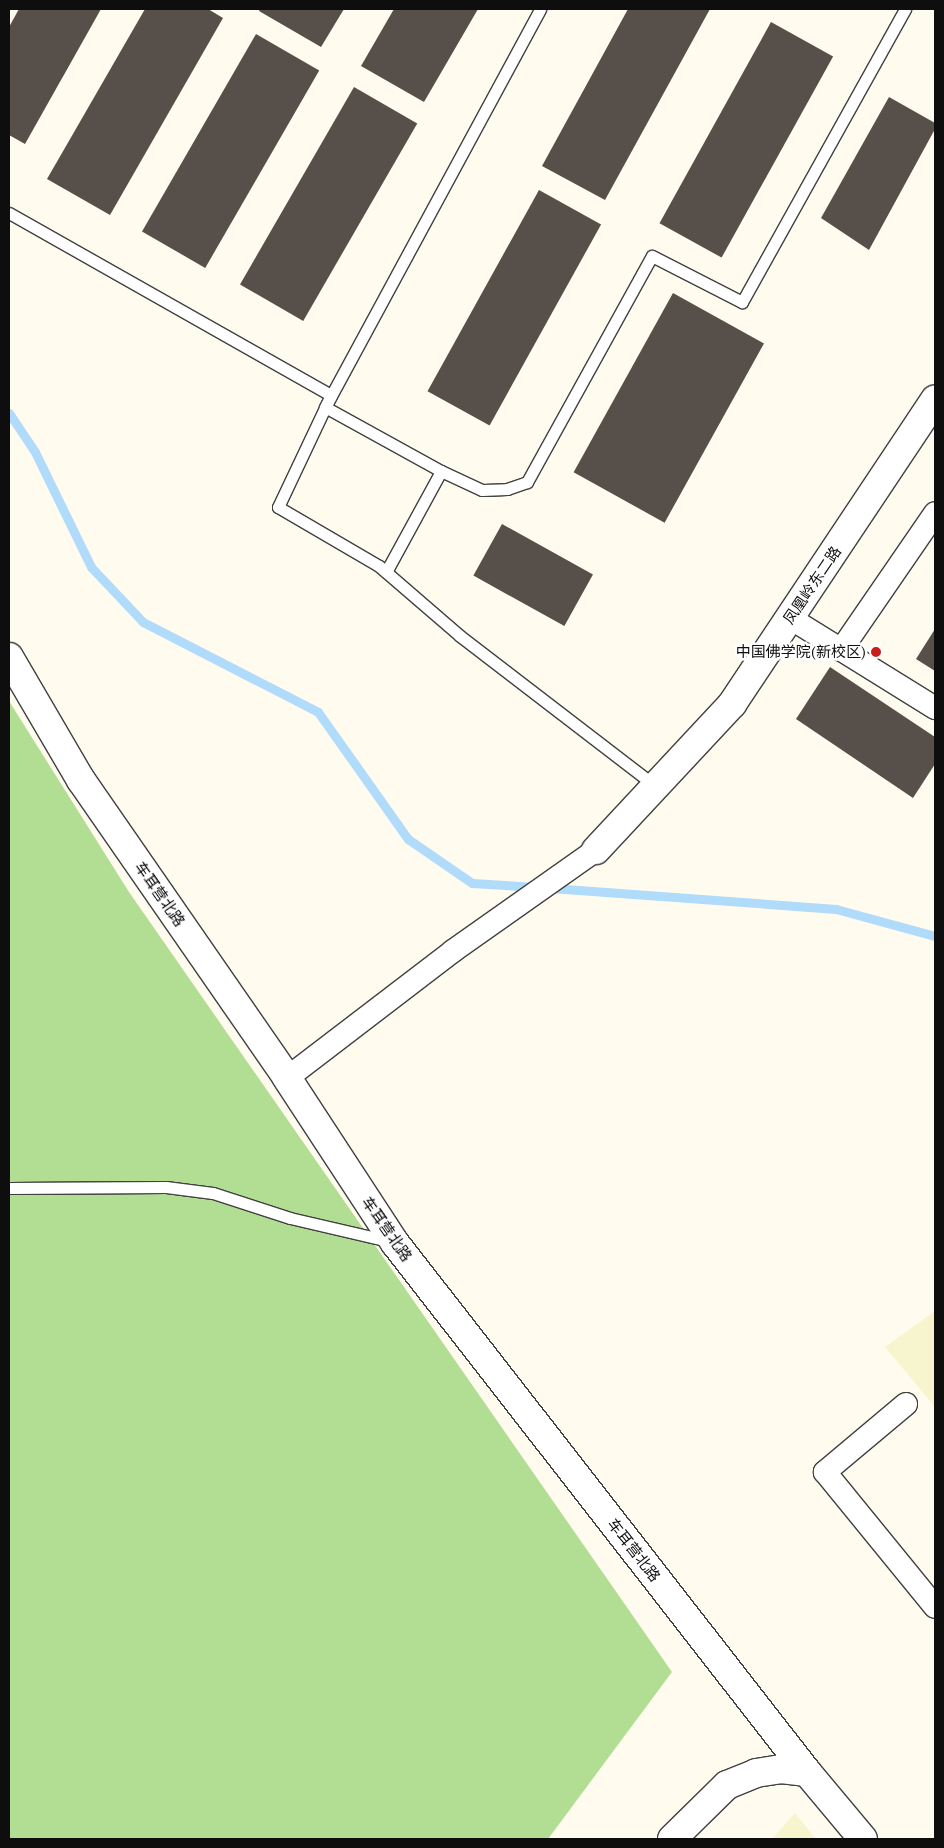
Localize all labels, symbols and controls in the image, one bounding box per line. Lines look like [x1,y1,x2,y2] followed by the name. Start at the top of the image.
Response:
[779,543,845,627] street label: 凤凰岭东二路
[736,643,866,661] place label: 中国佛学院(新校区)
[870,646,882,658] marker: 中国佛学院(新校区)
[131,858,189,930] street label: 车耳营北路
[358,1193,416,1265] street label: 车耳营北路
[604,1515,664,1585] street label: 车耳营北路

